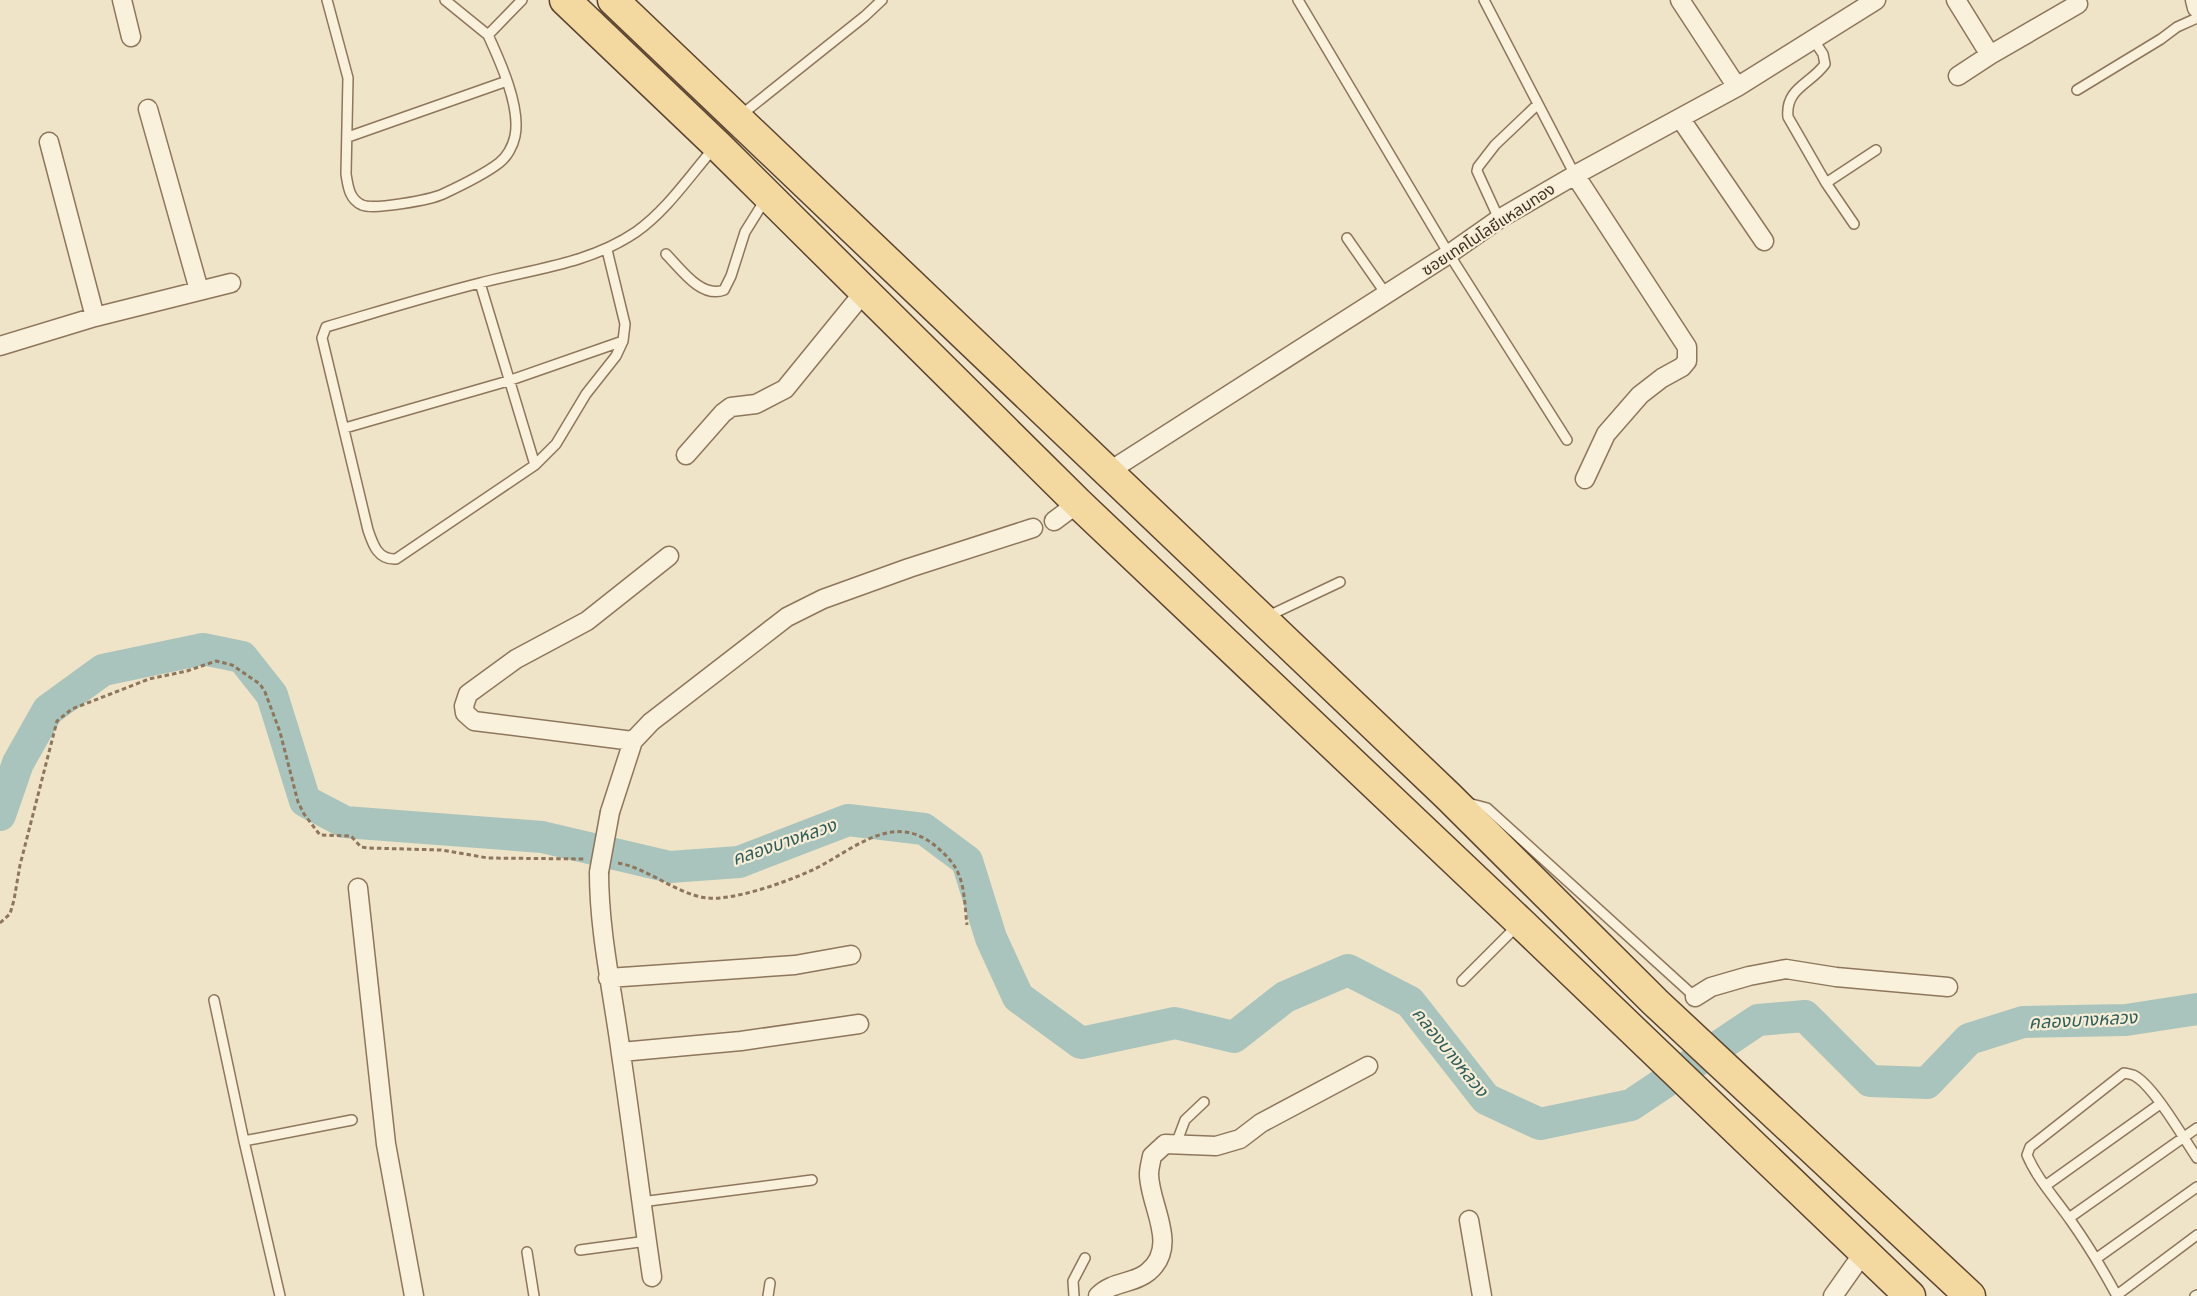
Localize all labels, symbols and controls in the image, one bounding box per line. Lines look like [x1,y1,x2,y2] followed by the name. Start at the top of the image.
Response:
[1418,178,1558,280] street label: ซอยเทคโนโลยีแหลมทอง
[729,813,840,870] water label: คลองบางหลวง
[1407,1002,1494,1102] water label: คลองบางหลวง
[2028,1005,2139,1034] water label: คลองบางหลวง

